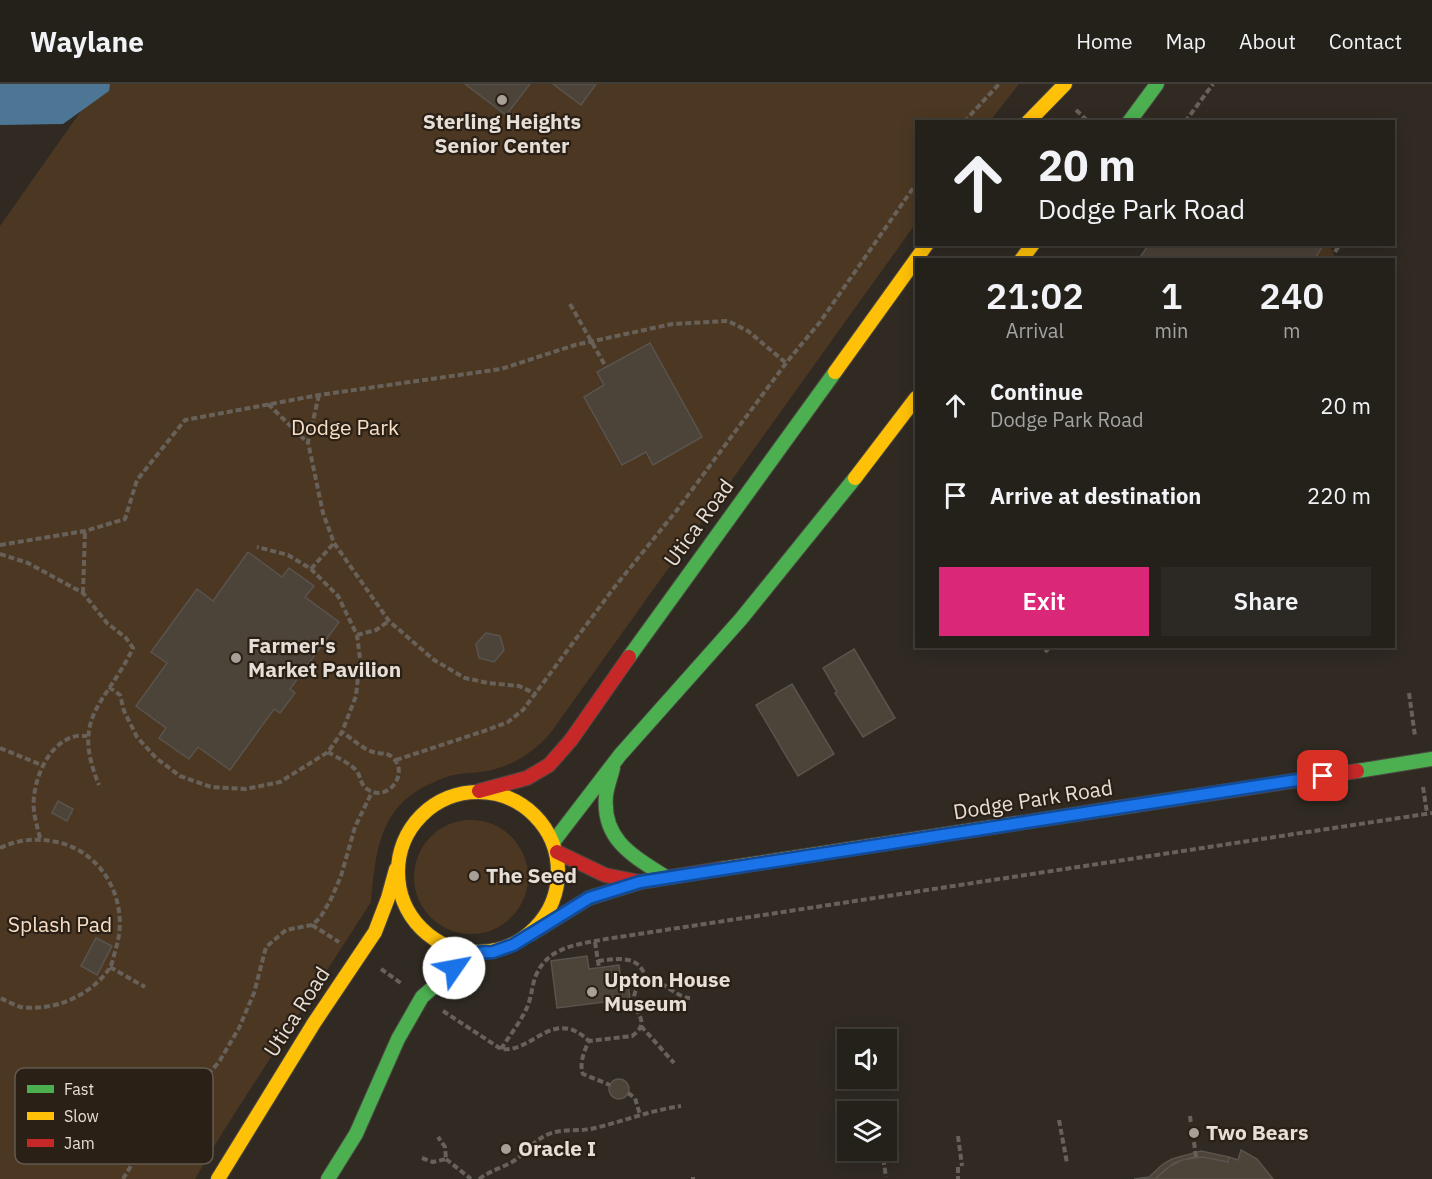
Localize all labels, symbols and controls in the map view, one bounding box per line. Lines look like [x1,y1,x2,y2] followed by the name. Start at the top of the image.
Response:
[30,23,144,60] text: Waylane
[1076,27,1133,55] text: Home
[1166,27,1206,55] text: Map
[1239,27,1296,55] text: About
[1329,27,1402,55] text: Contact
[495,93,509,107] marker: Sterling Heights Senior Center
[423,107,581,159] place label: Sterling Heights Senior Center
[1038,138,1136,193] text: 20 m
[939,144,1017,222] icon: ahead
[1038,191,1245,226] text: Dodge Park Road
[986,272,1084,319] text: 21:02
[1161,272,1182,319] text: 1
[1259,272,1324,319] text: 240
[1006,317,1064,344] text: Arrival
[1155,317,1188,344] text: min
[1283,317,1300,344] text: m
[990,377,1083,406] text: Continue
[939,389,972,422] icon: ahead
[1320,391,1371,420] text: 20 m
[990,406,1144,433] text: Dodge Park Road
[291,413,399,441] park label: Dodge Park
[657,473,739,572] street label: Utica Road
[939,479,972,512] icon: arrive
[990,481,1201,510] text: Arrive at destination
[1307,481,1371,510] text: 220 m
[939,567,1149,636] button: Exit
[1161,567,1371,636] button: Share
[248,631,401,683] place label: Farmer's Market Pavilion
[229,651,243,665] marker: Farmer's Market Pavilion
[1297,750,1348,801] pin
[1306,759,1339,792] icon: arrive
[951,773,1115,825] street label: Dodge Park Road
[486,861,577,889] place label: The Seed
[467,869,481,883] marker: The Seed
[8,910,112,938] park label: Splash Pad
[422,936,486,1000] position arrow
[257,961,336,1062] street label: Utica Road
[604,965,731,1017] place label: Upton House Museum
[585,985,599,999] marker: Upton House Museum
[837,1029,897,1161] map controls
[837,1029,897,1089] button: sound
[15,1068,213,1164] legend
[64,1079,94,1099] text: Fast
[837,1101,897,1161] button: layers
[64,1106,99,1126] text: Slow
[1206,1118,1309,1146] place label: Two Bears
[1187,1126,1201,1140] marker: Two Bears
[64,1133,95,1153] text: Jam
[518,1134,596,1162] place label: Oracle I
[499,1142,513,1156] marker: Oracle I

